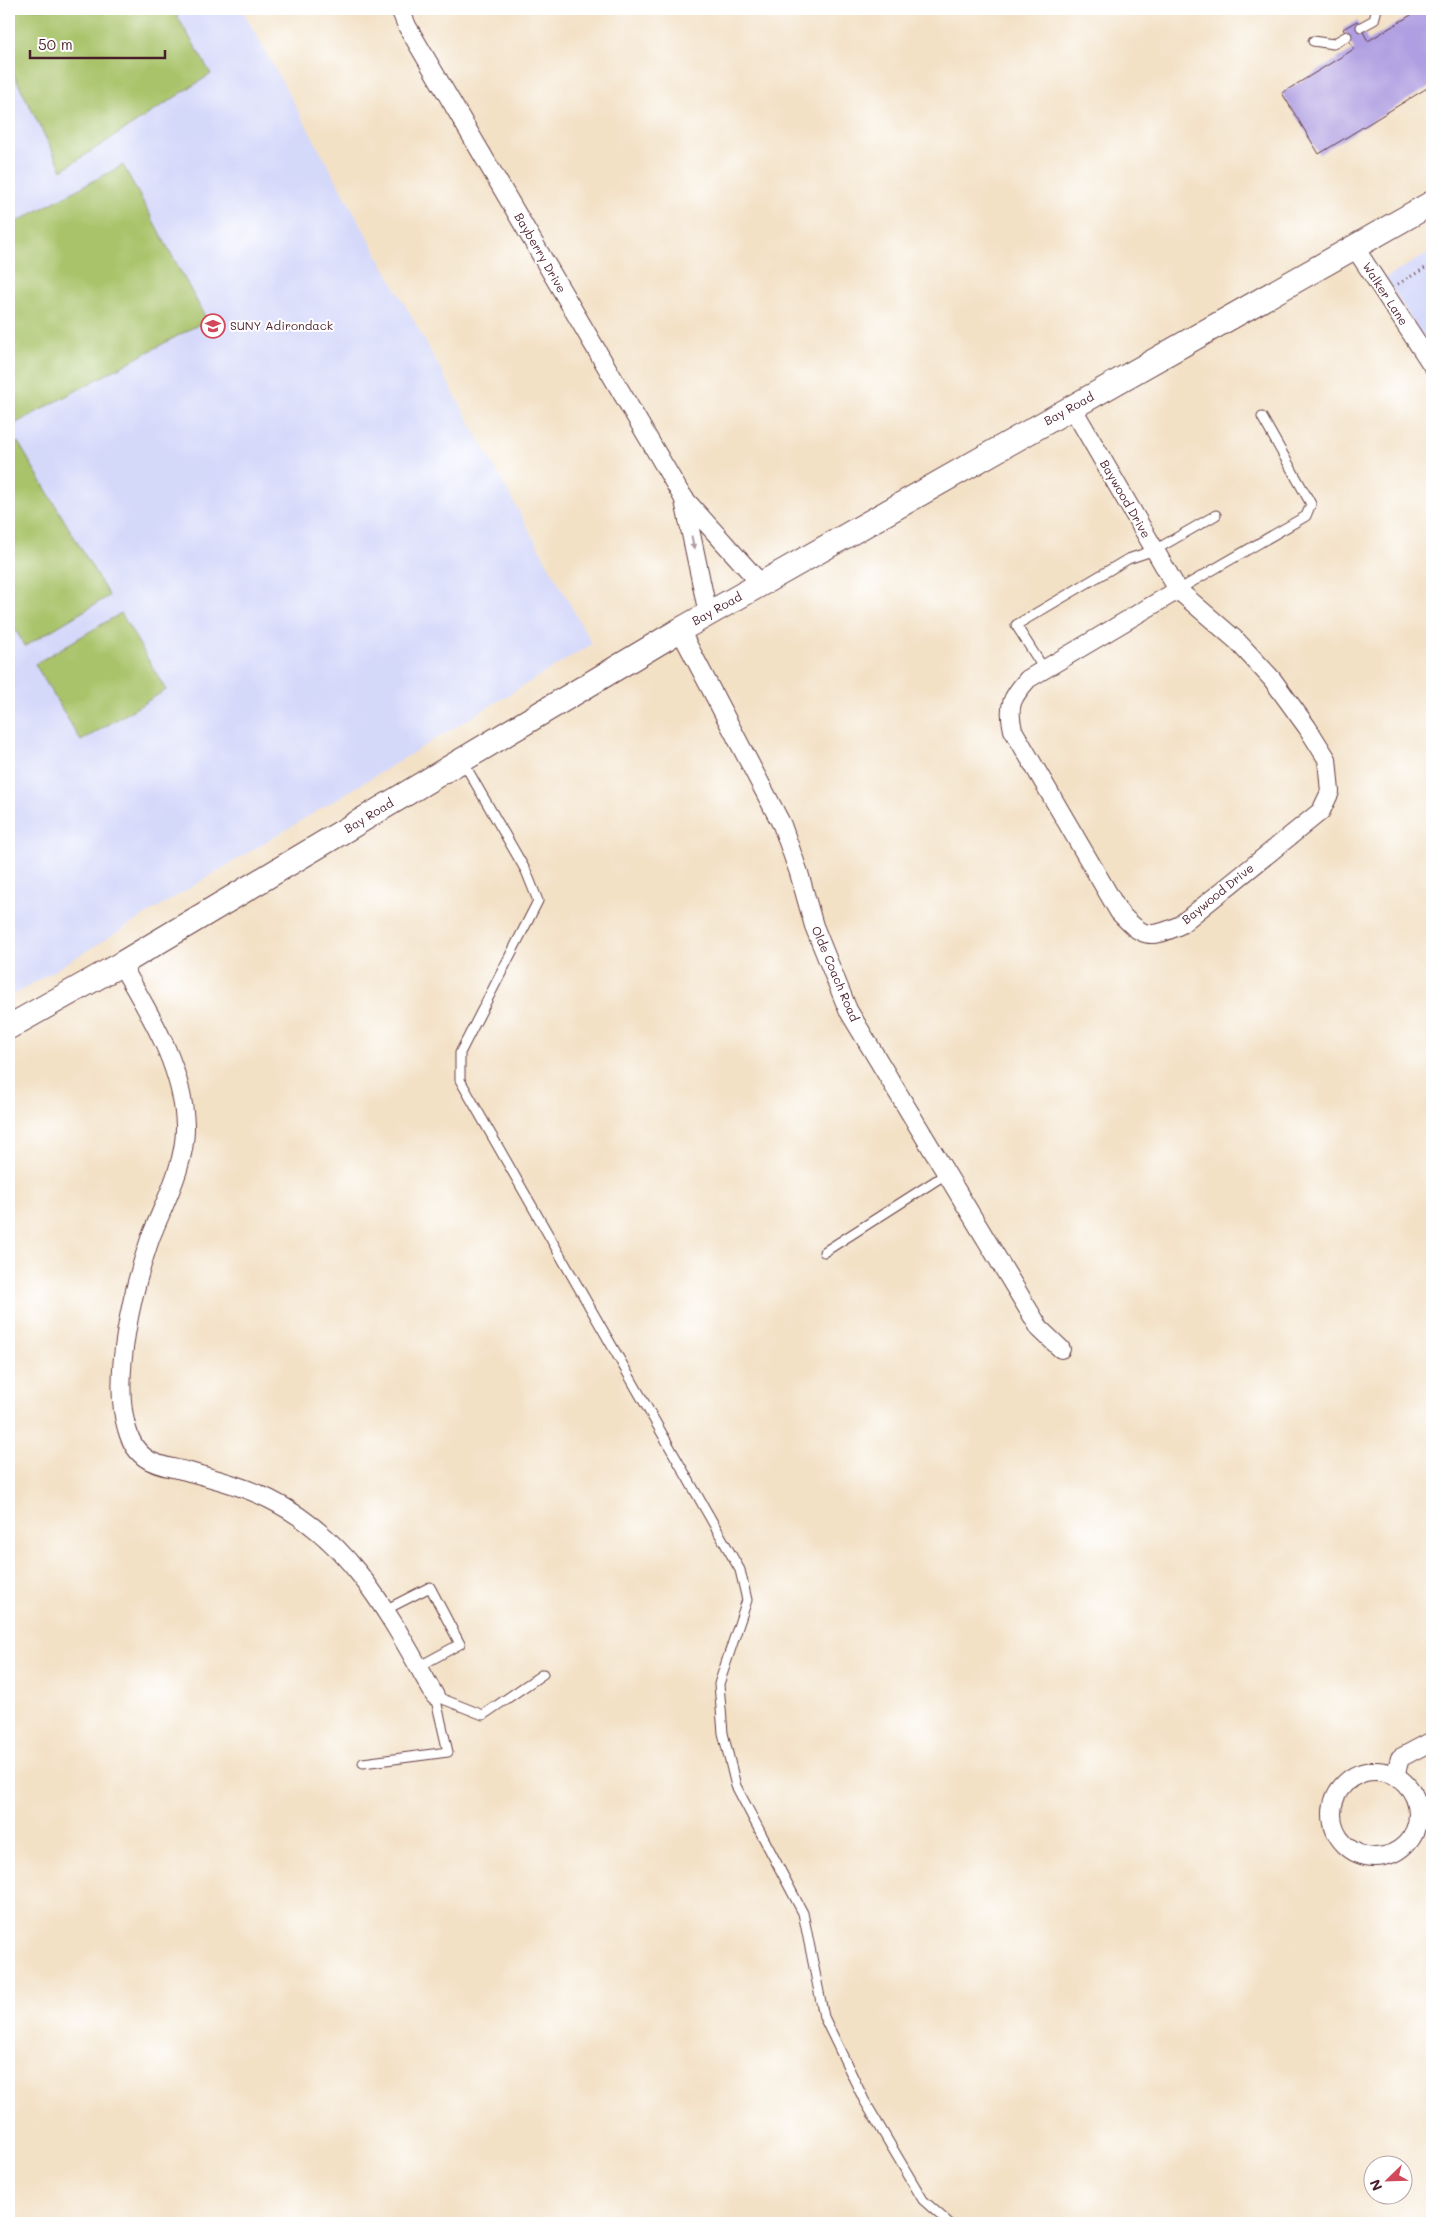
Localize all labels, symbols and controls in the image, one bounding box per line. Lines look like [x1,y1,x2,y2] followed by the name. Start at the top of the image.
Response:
[30,28,165,60] scale bar
[38,34,73,54] text: 50 m
[511,209,570,296] street label: Bayberry Drive
[1359,259,1412,328] street label: Walker Lane
[200,313,226,339] school or university icon: SUNY Adirondack
[230,317,333,333] place label: SUNY Adirondack
[1041,388,1097,428] street label: Bay Road
[1097,456,1155,541] street label: Baywood Drive
[689,536,697,551] one-way arrow
[689,588,745,628] street label: Bay Road
[341,794,396,836] street label: Bay Road
[1178,859,1257,927] street label: Baywood Drive
[809,923,863,1024] street label: Olde Coach Road
[1364,2154,1414,2204] north arrow
[1365,2177,1386,2194] text: N

